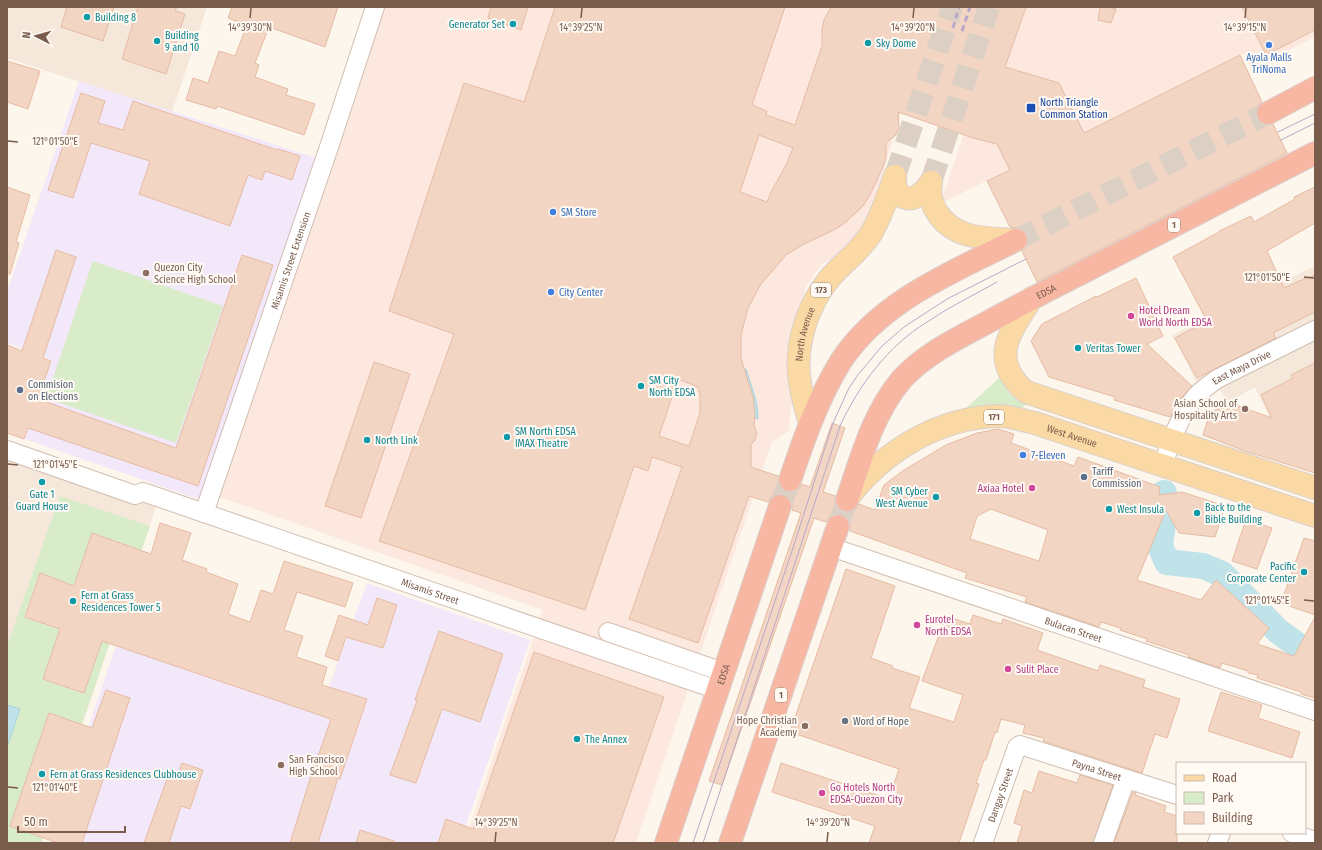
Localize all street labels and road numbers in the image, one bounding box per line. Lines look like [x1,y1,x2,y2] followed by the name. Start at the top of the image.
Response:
[269,210,313,311] street label: Misamis Street Extension
[1168,218,1180,232] road number: 1
[1034,282,1059,302] street label: EDSA
[811,283,831,297] road number: 173
[794,305,818,362] street label: North Avenue
[1210,348,1273,388] street label: East Maya Drive
[984,410,1004,424] road number: 171
[1045,422,1099,450] street label: West Avenue
[399,576,461,608] street label: Misamis Street
[1043,615,1104,646] street label: Bulacan Street
[715,662,733,686] street label: EDSA
[775,688,787,702] road number: 1
[1070,757,1123,784] street label: Payna Street
[986,766,1016,824] street label: Dangay Street

